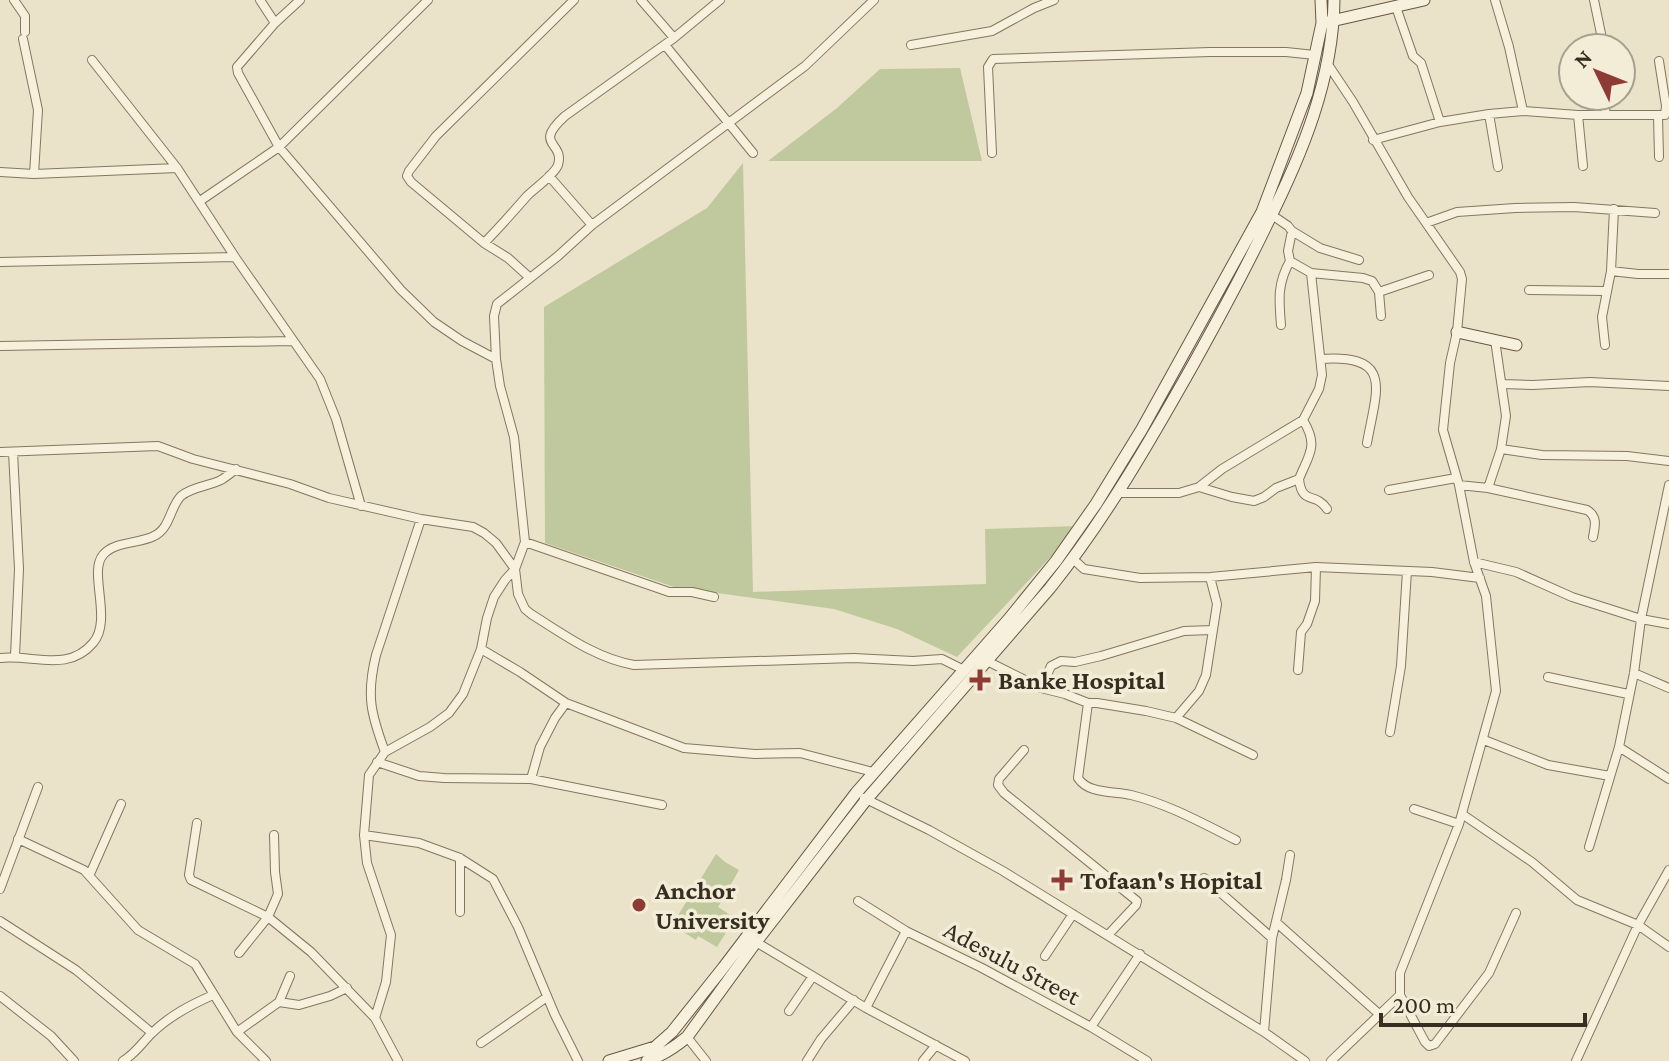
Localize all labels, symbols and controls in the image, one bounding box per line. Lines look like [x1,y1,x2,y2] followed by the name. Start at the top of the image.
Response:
[1557,32,1637,112] north arrow
[1568,45,1597,73] text: N
[998,666,1166,695] place label: Banke Hospital
[969,669,991,691] marker: Banke Hospital
[1080,866,1263,895] place label: Tofaan's Hopital
[1051,869,1073,891] marker: Tofaan's Hopital
[654,876,770,935] place label: Anchor University
[630,896,648,914] marker: Anchor University
[939,915,1085,1011] street label: Adesulu Street
[1381,977,1585,1027] scale bar
[1393,991,1455,1018] text: 200 m

